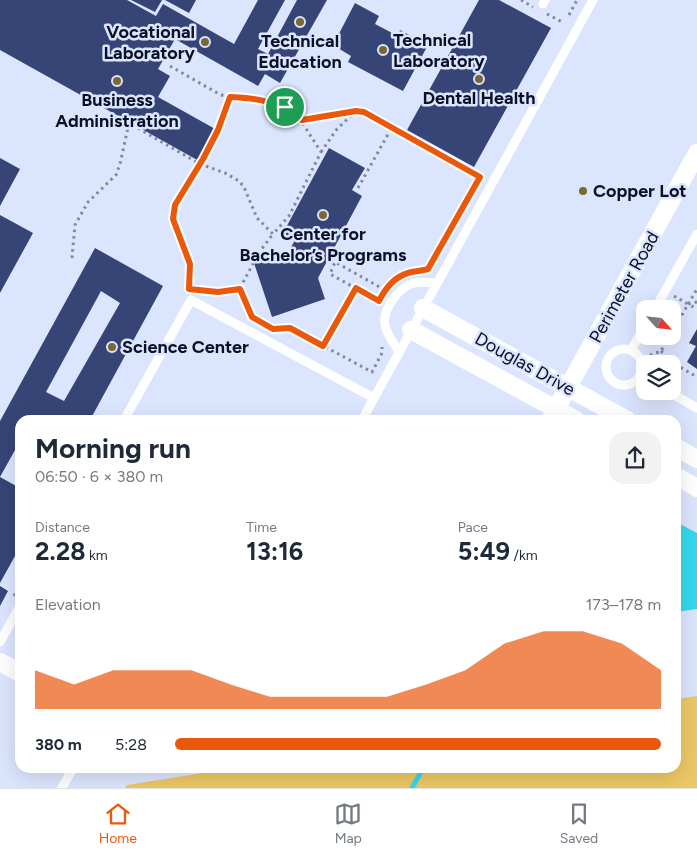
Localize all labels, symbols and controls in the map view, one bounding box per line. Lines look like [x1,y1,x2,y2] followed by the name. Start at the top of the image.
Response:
[294,16,306,28] marker: Technical Education
[103,21,196,64] place label: Vocational Laboratory
[393,29,485,72] place label: Technical Laboratory
[258,30,342,73] place label: Technical Education
[199,36,211,48] marker: Vocational Laboratory
[377,44,389,56] marker: Technical Laboratory
[473,73,485,85] marker: Dental Health
[111,75,123,87] marker: Business Administration
[264,86,306,128] pin
[422,87,536,109] place label: Dental Health
[55,89,179,132] place label: Business Administration
[271,93,299,121] icon: arrive
[593,180,687,202] place label: Copper Lot
[577,185,589,197] marker: Copper Lot
[317,209,329,221] marker: Center for Bachelor’s Programs
[240,223,407,266] place label: Center for Bachelor’s Programs
[584,227,664,347] street label: Perimeter Road
[636,300,681,345] north arrow
[636,300,681,400] map controls
[471,327,579,401] street label: Douglas Drive
[122,336,249,358] place label: Science Center
[106,341,118,353] marker: Science Center
[636,355,681,400] button: layers
[35,431,191,465] text: Morning run
[609,432,661,484] button: share
[35,467,163,486] text: 06:50 · 6 × 380 m
[35,519,90,536] text: Distance
[246,519,277,536] text: Time
[458,519,488,536] text: Pace
[35,536,85,566] text: 2.28
[246,536,303,566] text: 13:16
[458,536,510,566] text: 5:49
[85,547,108,564] text: km
[510,547,538,564] text: /km
[35,595,101,614] text: Elevation
[586,595,661,614] text: 173–178 m
[35,735,82,754] text: 380 m
[115,735,147,754] text: 5:28
[99,800,137,847] tab: Home
[334,800,362,847] tab: Map
[560,800,598,847] tab: Saved

